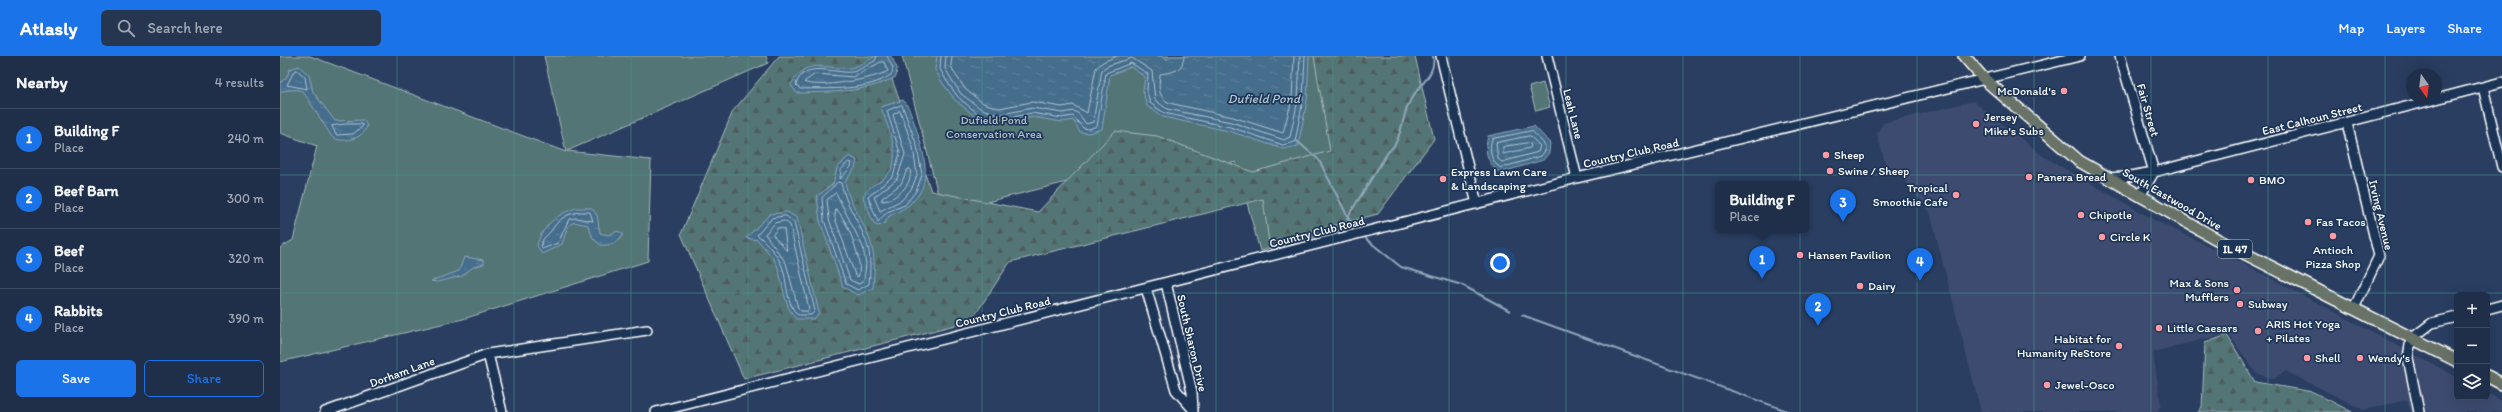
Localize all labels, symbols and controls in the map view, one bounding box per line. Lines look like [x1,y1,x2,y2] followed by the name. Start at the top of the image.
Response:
[101,10,381,46] search box
[20,17,77,40] text: Atlasly
[115,17,137,39] icon: search
[147,19,223,37] text: Search here
[2339,20,2364,37] text: Map
[2386,20,2425,37] text: Layers
[2447,20,2482,37] text: Share
[2406,68,2442,104] north arrow
[16,72,68,92] text: Nearby
[215,75,264,90] text: 4 results
[2134,82,2162,139] street label: Fair Street
[1997,84,2056,98] place label: McDonald's
[2059,86,2069,96] marker: McDonald's
[1560,87,1586,141] street label: Leah Lane
[1228,91,1301,106] water label: Dufield Pond
[2260,100,2364,138] street label: East Calhoun Street
[1984,110,2044,138] place label: Jersey Mike's Subs
[946,113,1043,141] park label: Dufield Pond Conservation Area
[1971,119,1981,129] marker: Jersey Mike's Subs
[54,122,119,140] text: Building F
[26,131,32,146] text: 1
[227,131,264,146] text: 240 m
[1582,135,1681,171] street label: Country Club Road
[54,140,84,155] text: Place
[1834,148,1865,162] place label: Sheep
[1821,150,1831,160] marker: Sheep
[1838,164,1909,178] place label: Swine / Sheep
[1451,165,1547,193] place label: Express Lawn Care & Landscaping
[2120,165,2224,233] street label: South Eastwood Drive
[1825,166,1835,176] marker: Swine / Sheep
[2037,170,2107,184] place label: Panera Bread
[2024,172,2034,182] marker: Panera Bread
[2259,173,2285,187] place label: BMO
[1438,174,1448,184] marker: Express Lawn Care & Landscaping
[2246,175,2256,185] marker: BMO
[2366,179,2396,252] street label: Irving Avenue
[1715,181,1809,233] popup
[1873,181,1949,209] place label: Tropical Smoothie Cafe
[54,182,118,200] text: Beef Barn
[1830,189,1856,222] pin: 3
[1951,190,1961,200] marker: Tropical Smoothie Cafe
[26,191,32,206] text: 2
[227,191,264,206] text: 300 m
[1729,191,1795,209] text: Building F
[54,200,84,215] text: Place
[2089,208,2132,222] place label: Chipotle
[1729,209,1759,224] text: Place
[2076,210,2086,220] marker: Chipotle
[1268,213,1367,251] street label: Country Club Road
[2316,215,2366,229] place label: Fas Tacos
[2303,217,2313,227] marker: Fas Tacos
[2110,230,2151,244] place label: Circle K
[2328,231,2338,241] marker: Antioch Pizza Shop
[2097,232,2107,242] marker: Circle K
[2218,240,2252,258] road number: IL 47
[54,242,84,260] text: Beef
[2305,243,2361,271] place label: Antioch Pizza Shop
[1749,246,1775,279] pin: 1
[1808,248,1891,262] place label: Hansen Pavilion
[1907,248,1933,281] pin: 4
[1795,250,1805,260] marker: Hansen Pavilion
[25,251,33,266] text: 3
[228,251,264,266] text: 320 m
[1490,253,1510,273] your location
[54,260,84,275] text: Place
[2170,276,2229,304] place label: Max & Sons Mufflers
[1868,279,1896,293] place label: Dairy
[1855,281,1865,291] marker: Dairy
[2232,285,2242,295] marker: Max & Sons Mufflers
[2454,292,2490,400] map controls
[2454,292,2490,328] button: +
[954,293,1053,331] street label: Country Club Road
[1174,293,1210,393] street label: South Sharon Drive
[1805,293,1831,326] pin: 2
[2248,297,2288,311] place label: Subway
[2235,299,2245,309] marker: Subway
[54,302,103,320] text: Rabbits
[25,311,33,326] text: 4
[228,311,264,326] text: 390 m
[2266,317,2341,345] place label: ARIS Hot Yoga + Pilates
[54,320,84,335] text: Place
[2167,321,2238,335] place label: Little Caesars
[2154,323,2164,333] marker: Little Caesars
[2253,326,2263,336] marker: ARIS Hot Yoga + Pilates
[2454,328,2490,364] button: −
[2017,332,2111,360] place label: Habitat for Humanity ReStore
[2114,341,2124,351] marker: Habitat for Humanity ReStore
[2315,351,2341,365] place label: Shell
[2368,351,2410,365] place label: Wendy's
[2302,353,2312,363] marker: Shell
[2355,353,2365,363] marker: Wendy's
[367,354,437,390] street label: Dorham Lane
[16,360,136,397] button: Save
[144,360,264,397] button: Share
[2454,364,2490,400] button: layers
[2055,378,2115,392] place label: Jewel-Osco
[2042,380,2052,390] marker: Jewel-Osco

